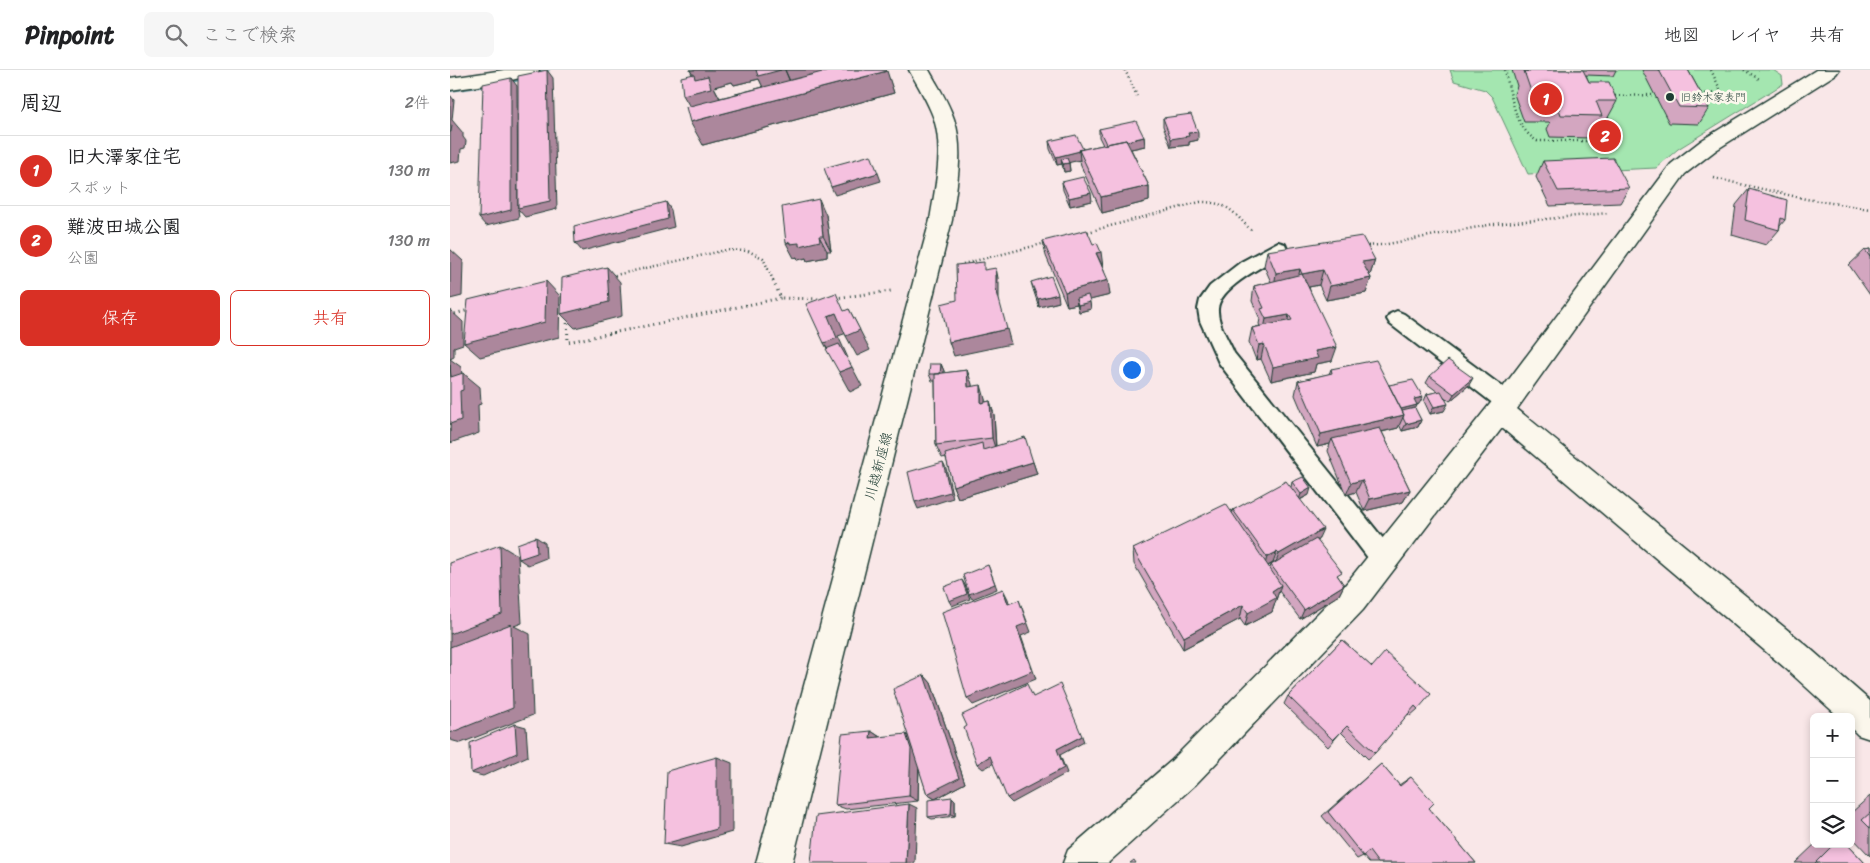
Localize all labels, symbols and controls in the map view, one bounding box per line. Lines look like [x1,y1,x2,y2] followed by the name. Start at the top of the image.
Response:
[144,12,494,57] search box
[25,14,114,56] text: Pinpoint
[202,18,297,51] text: ここで検索
[1664,19,1700,51] text: 地図
[1728,19,1781,51] text: レイヤ
[1809,19,1845,51] text: 共有
[162,21,190,49] icon: search
[1530,80,1562,118] pin: 1
[20,84,62,122] text: 周辺
[405,88,430,117] text: 2件
[1680,88,1746,107] place label: 旧鈴木家表門
[1664,91,1676,103] marker: 旧鈴木家表門
[1589,117,1621,155] pin: 2
[67,140,181,173] text: 旧大澤家住宅
[33,156,39,185] text: 1
[388,156,430,185] text: 130 m
[67,173,131,202] text: スポット
[67,210,181,243] text: 難波田城公園
[31,226,41,255] text: 2
[388,226,430,255] text: 130 m
[67,243,99,272] text: 公園
[20,290,220,346] button: 保存
[230,290,430,346] button: 共有
[1119,357,1145,383] your location
[857,429,900,503] street label: 川越新座線
[1810,713,1855,848] map controls
[1810,713,1855,758] button: +
[1810,758,1855,803] button: −
[1810,803,1855,848] button: layers

